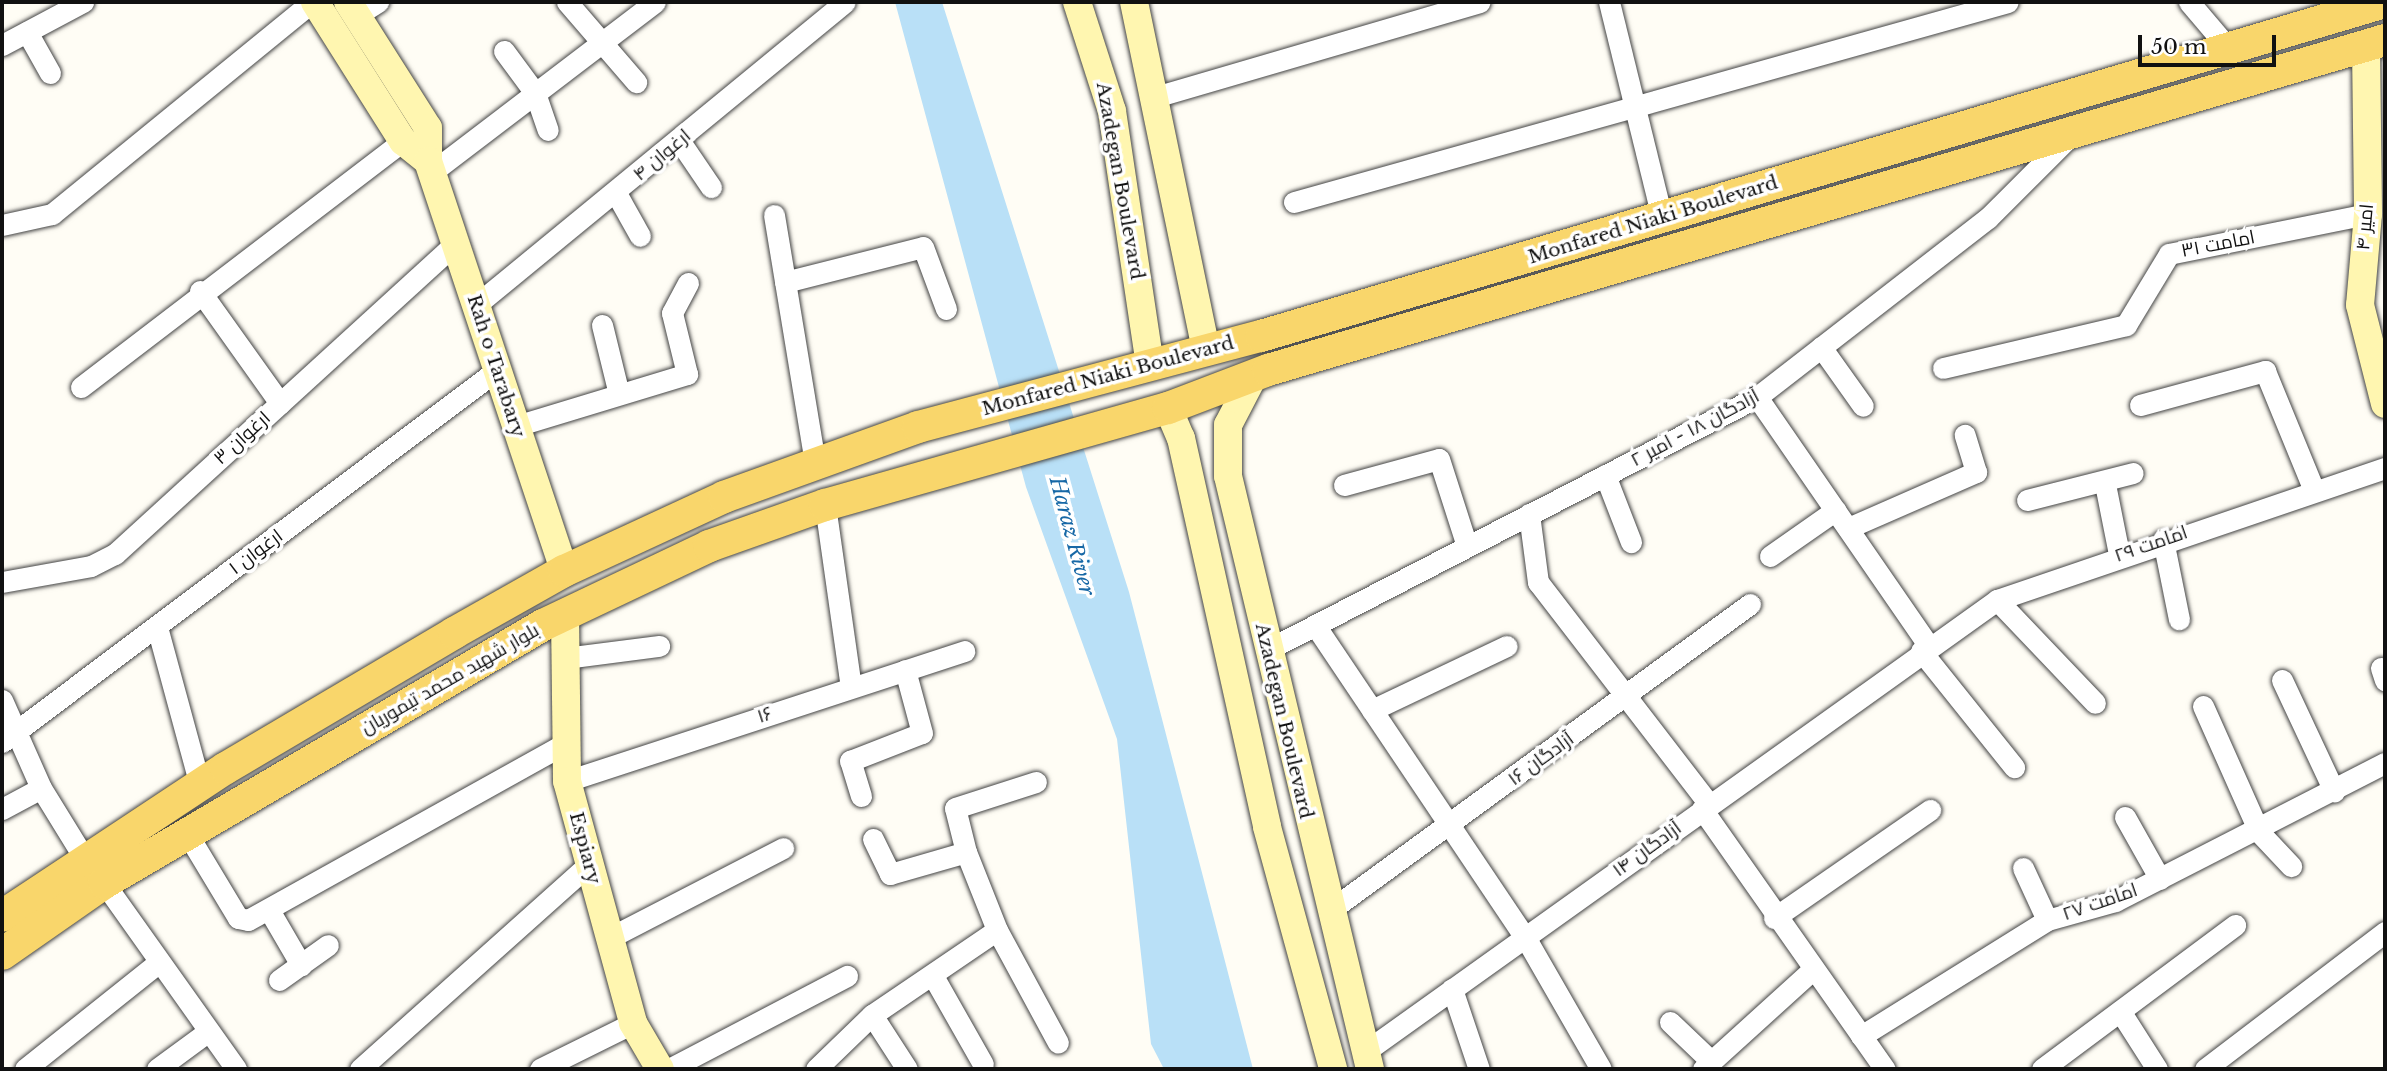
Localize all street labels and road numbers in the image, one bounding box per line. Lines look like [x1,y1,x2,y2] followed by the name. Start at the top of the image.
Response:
[1091,80,1149,282] street label: Azadegan Boulevard
[629,124,695,186] street label: ارغوان ۴
[1525,171,1781,269] street label: Monfared Niaki Boulevard
[2352,203,2378,251] street label: امیر ۴
[2179,226,2257,262] street label: امامت ۳۱
[462,291,530,441] street label: Rah o Tarabary
[980,331,1236,421] street label: Monfared Niaki Boulevard
[1627,385,1763,471] street label: آزادگان ۱۸ - امیر ۲
[209,407,275,469] street label: ارغوان ۳
[2111,521,2191,567] street label: امامت ۲۹
[225,524,287,580] street label: ارغوان ۱
[357,619,543,739] street label: بلوار شهید محمد تیموریان
[1250,621,1318,821] street label: Azadegan Boulevard
[754,702,776,728] street label: ۱۶
[1504,727,1578,791] street label: آزادگان ۱۶
[564,810,606,886] street label: Espiary
[1608,816,1686,882] street label: آزادگان ۱۴
[2059,879,2141,925] street label: امامت ۲۷

